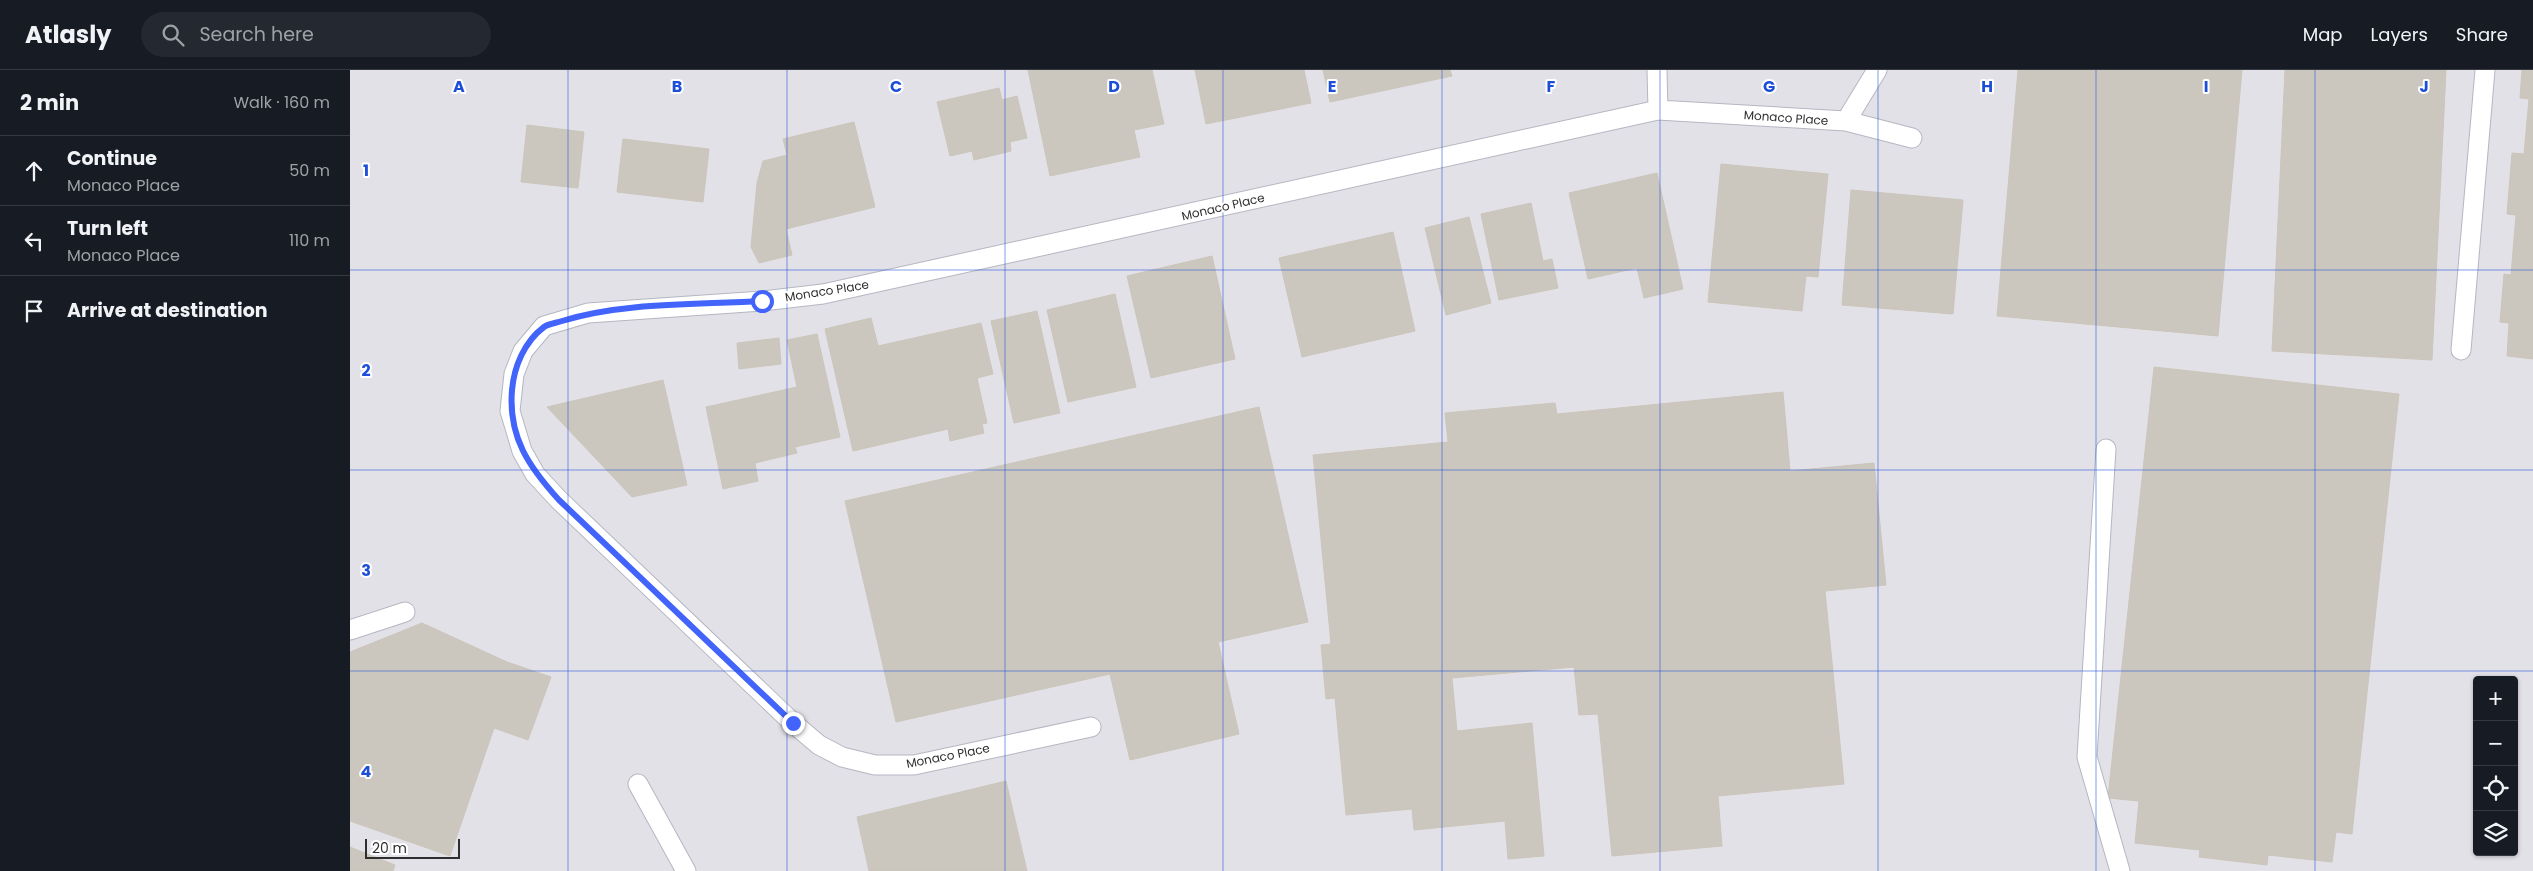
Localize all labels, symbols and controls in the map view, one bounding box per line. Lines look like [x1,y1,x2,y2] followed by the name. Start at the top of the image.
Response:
[141,12,491,57] search box
[25,18,111,51] text: Atlasly
[159,21,187,49] icon: search
[199,21,314,48] text: Search here
[2303,22,2343,47] text: Map
[2371,22,2428,47] text: Layers
[2456,22,2508,47] text: Share
[453,75,465,98] text: A
[672,75,682,98] text: B
[890,75,902,98] text: C
[1108,75,1120,98] text: D
[1328,75,1336,98] text: E
[1547,75,1556,98] text: F
[1763,75,1775,98] text: G
[1981,75,1993,98] text: H
[2204,75,2208,98] text: I
[2419,75,2429,98] text: J
[20,88,79,117] text: 2 min
[233,91,330,114] text: Walk · 160 m
[1743,106,1829,129] street label: Monaco Place
[67,145,157,172] text: Continue
[20,157,48,185] icon: ahead
[289,159,330,182] text: 50 m
[363,159,369,182] text: 1
[67,174,180,197] text: Monaco Place
[1180,189,1266,224] street label: Monaco Place
[67,215,148,242] text: Turn left
[20,227,48,255] icon: left
[289,229,330,252] text: 110 m
[67,244,180,267] text: Monaco Place
[784,275,870,306] street label: Monaco Place
[751,290,774,313] route start
[20,297,48,325] icon: arrive
[67,297,268,324] text: Arrive at destination
[361,359,371,382] text: 2
[361,559,371,582] text: 3
[2473,676,2518,856] map controls
[2473,676,2518,721] button: +
[782,712,805,735] route end
[2473,721,2518,766] button: −
[905,739,991,772] street label: Monaco Place
[361,760,372,783] text: 4
[2473,766,2518,811] button: locate
[2473,811,2518,856] button: layers
[365,836,460,859] scale bar
[372,838,407,858] text: 20 m

